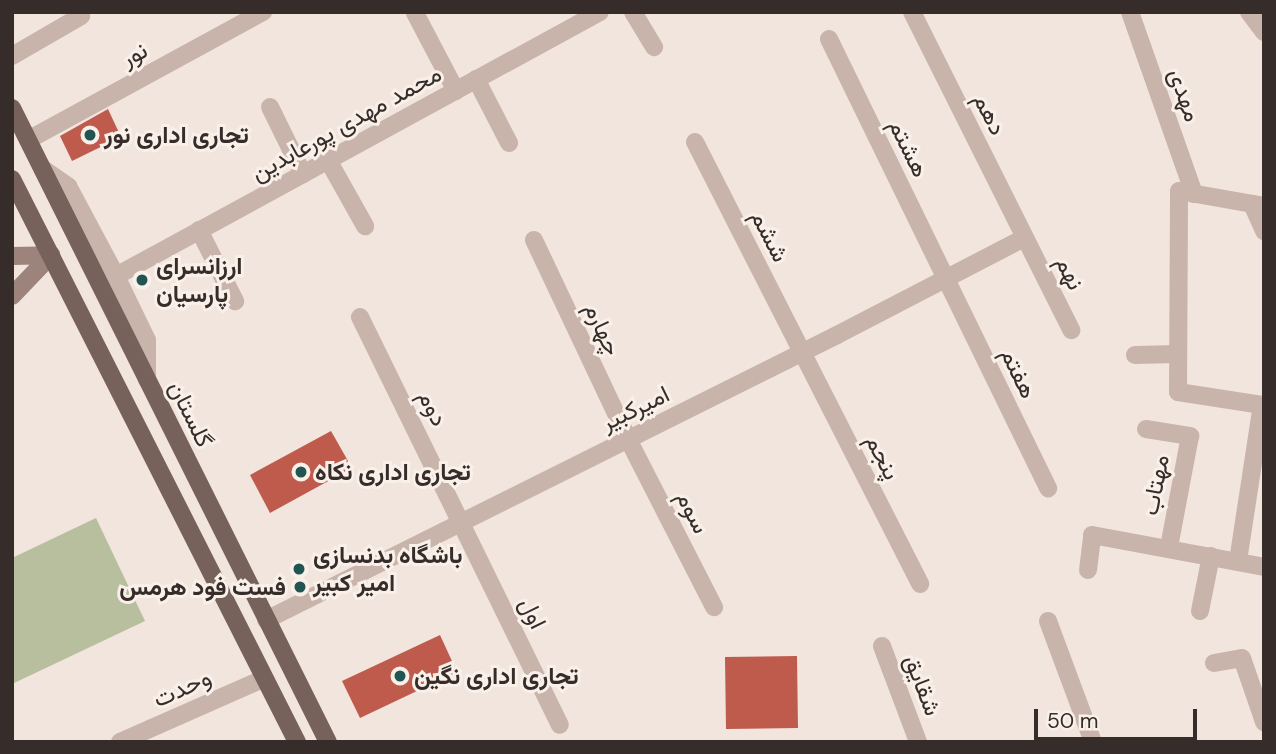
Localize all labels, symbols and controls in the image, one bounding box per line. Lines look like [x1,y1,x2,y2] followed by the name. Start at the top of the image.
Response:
[116,35,152,73] street label: نور
[246,59,446,187] street label: محمد مهدی پورعابدین
[1163,65,1207,125] street label: مهدی
[967,88,1013,140] street label: دهم
[883,114,935,182] street label: هشتم
[104,121,249,149] place label: تجاری اداری نور
[82,127,98,143] marker: تجاری اداری نور
[745,205,795,267] street label: ششم
[1049,251,1091,295] street label: نهم
[156,252,243,308] place label: ارزانسرای پارسیان
[134,272,150,288] marker: ارزانسرای پارسیان
[578,298,628,360] street label: چهارم
[995,343,1043,403] street label: هفتم
[163,376,219,452] street label: گلستان
[596,379,674,437] street label: امیرکبیر
[412,385,454,431] street label: دوم
[859,429,907,485] street label: پنجم
[1135,452,1175,518] street label: مهتاب
[315,458,471,486] place label: تجاری اداری نکاه
[293,464,309,480] marker: تجاری اداری نکاه
[670,486,716,538] street label: سوم
[313,541,463,597] place label: باشگاه بدنسازی امیر کبیر
[291,561,307,577] marker: باشگاه بدنسازی امیر کبیر
[119,573,286,601] place label: فست فود هرمس
[292,579,308,595] marker: فست فود هرمس
[513,592,553,634] street label: اول
[898,650,948,720] street label: شقایق
[414,662,579,690] place label: تجاری اداری نگین
[149,663,215,713] street label: وحدت
[392,668,408,684] marker: تجاری اداری نگین
[1038,694,1201,738] scale bar
[1047,707,1098,735] text: 50 m

